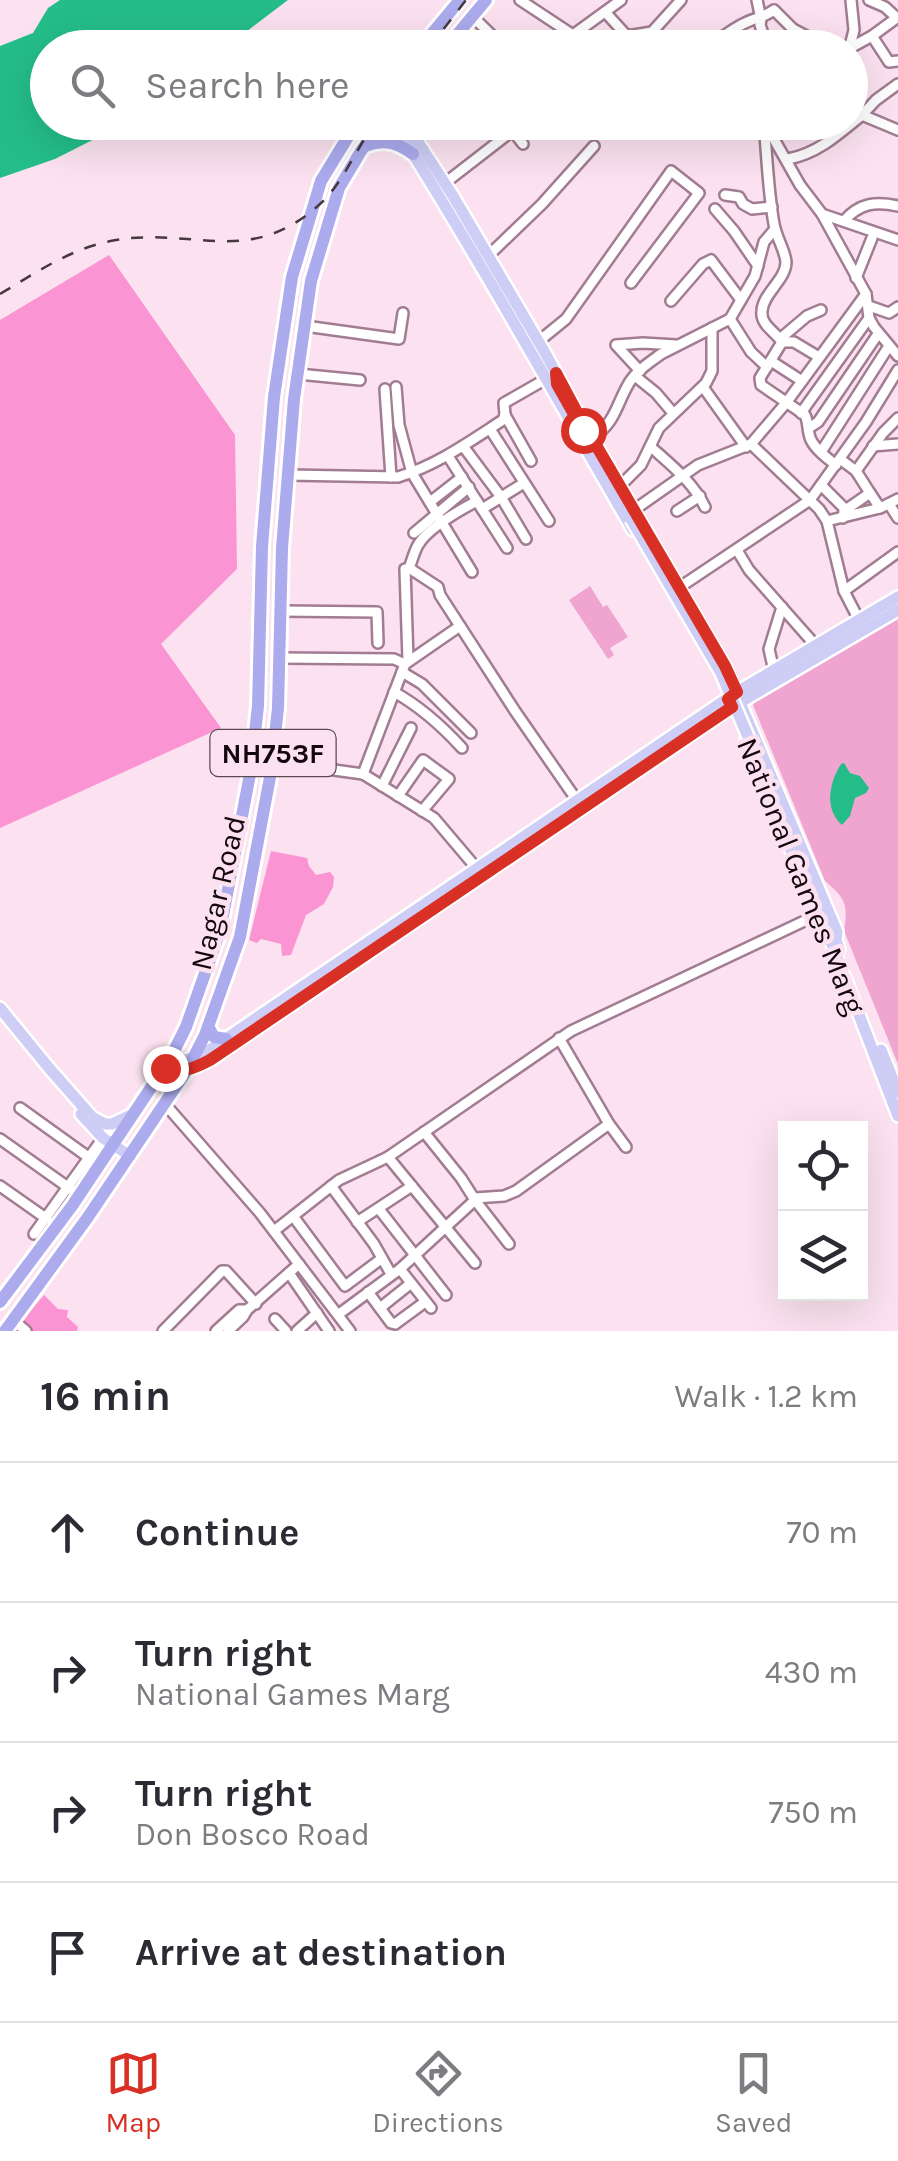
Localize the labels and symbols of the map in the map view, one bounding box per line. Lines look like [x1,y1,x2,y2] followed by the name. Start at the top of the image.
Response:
[561,408,607,454] route start
[210,730,336,776] road number: NH753F
[729,732,873,1020] street label: National Games Marg
[183,812,253,974] street label: Nagar Road
[143,1046,189,1092] route end

